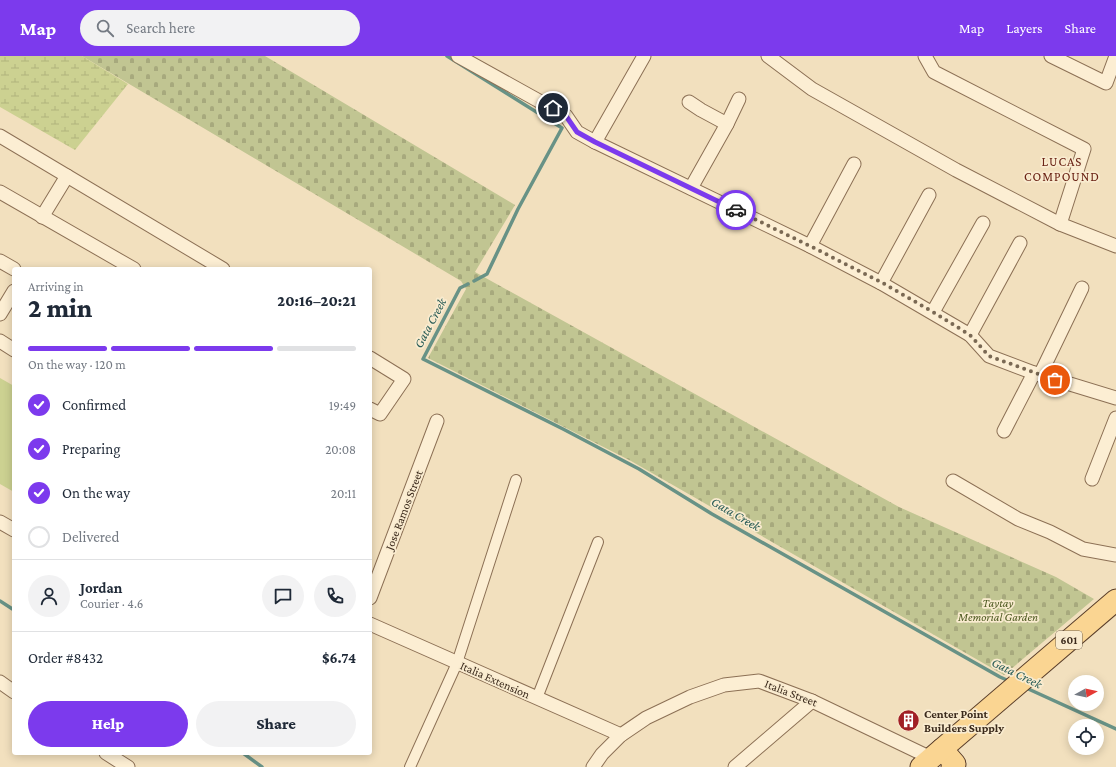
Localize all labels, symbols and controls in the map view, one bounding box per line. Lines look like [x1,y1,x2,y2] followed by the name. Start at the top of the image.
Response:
[80,10,360,46] search box
[94,17,116,39] icon: search
[20,18,56,39] text: Map
[126,20,195,36] text: Search here
[959,20,984,36] text: Map
[1006,20,1043,36] text: Layers
[1065,20,1096,36] text: Share
[536,91,570,125] pin
[542,97,564,119] icon: home
[1024,154,1100,184] district label: LUCAS COMPOUND
[716,190,756,230] courier
[725,199,747,221] icon: car
[28,279,84,294] text: Arriving in
[277,293,356,309] text: 20:16–20:21
[28,294,92,323] text: 2 min
[411,294,450,350] water label: Gata Creek
[28,357,126,372] text: On the way · 120 m
[1038,363,1072,397] pin
[1044,369,1066,391] icon: bag
[28,394,50,416] icon: check
[62,397,126,413] text: Confirmed
[329,398,356,413] text: 19:49
[28,438,50,460] icon: check
[62,441,121,457] text: Preparing
[325,442,356,457] text: 20:08
[382,467,426,553] street label: Jose Ramos Street
[28,482,50,504] icon: check
[62,485,130,501] text: On the way
[331,486,356,501] text: 20:11
[709,494,764,535] water label: Gata Creek
[62,529,119,545] text: Delivered
[28,575,70,617] button: person
[262,575,304,617] button: chat
[314,575,356,617] button: phone
[80,580,122,596] text: Jordan
[80,596,143,611] text: Courier · 4.6
[957,596,1038,624] park label: Taytay Memorial Garden
[1056,631,1082,649] road number: 601
[28,650,103,666] text: Order #8432
[322,650,356,666] text: $6.74
[989,654,1046,692] water label: Gata Creek
[458,658,533,702] street label: Italia Extension
[1068,675,1104,711] north arrow
[1068,675,1104,755] map controls
[763,677,820,710] street label: Italia Street
[28,701,188,747] button: Help
[196,701,356,747] button: Share
[924,707,1004,735] place label: Center Point Builders Supply
[896,708,922,734] building icon: Center Point Builders Supply
[1068,719,1104,755] button: locate

